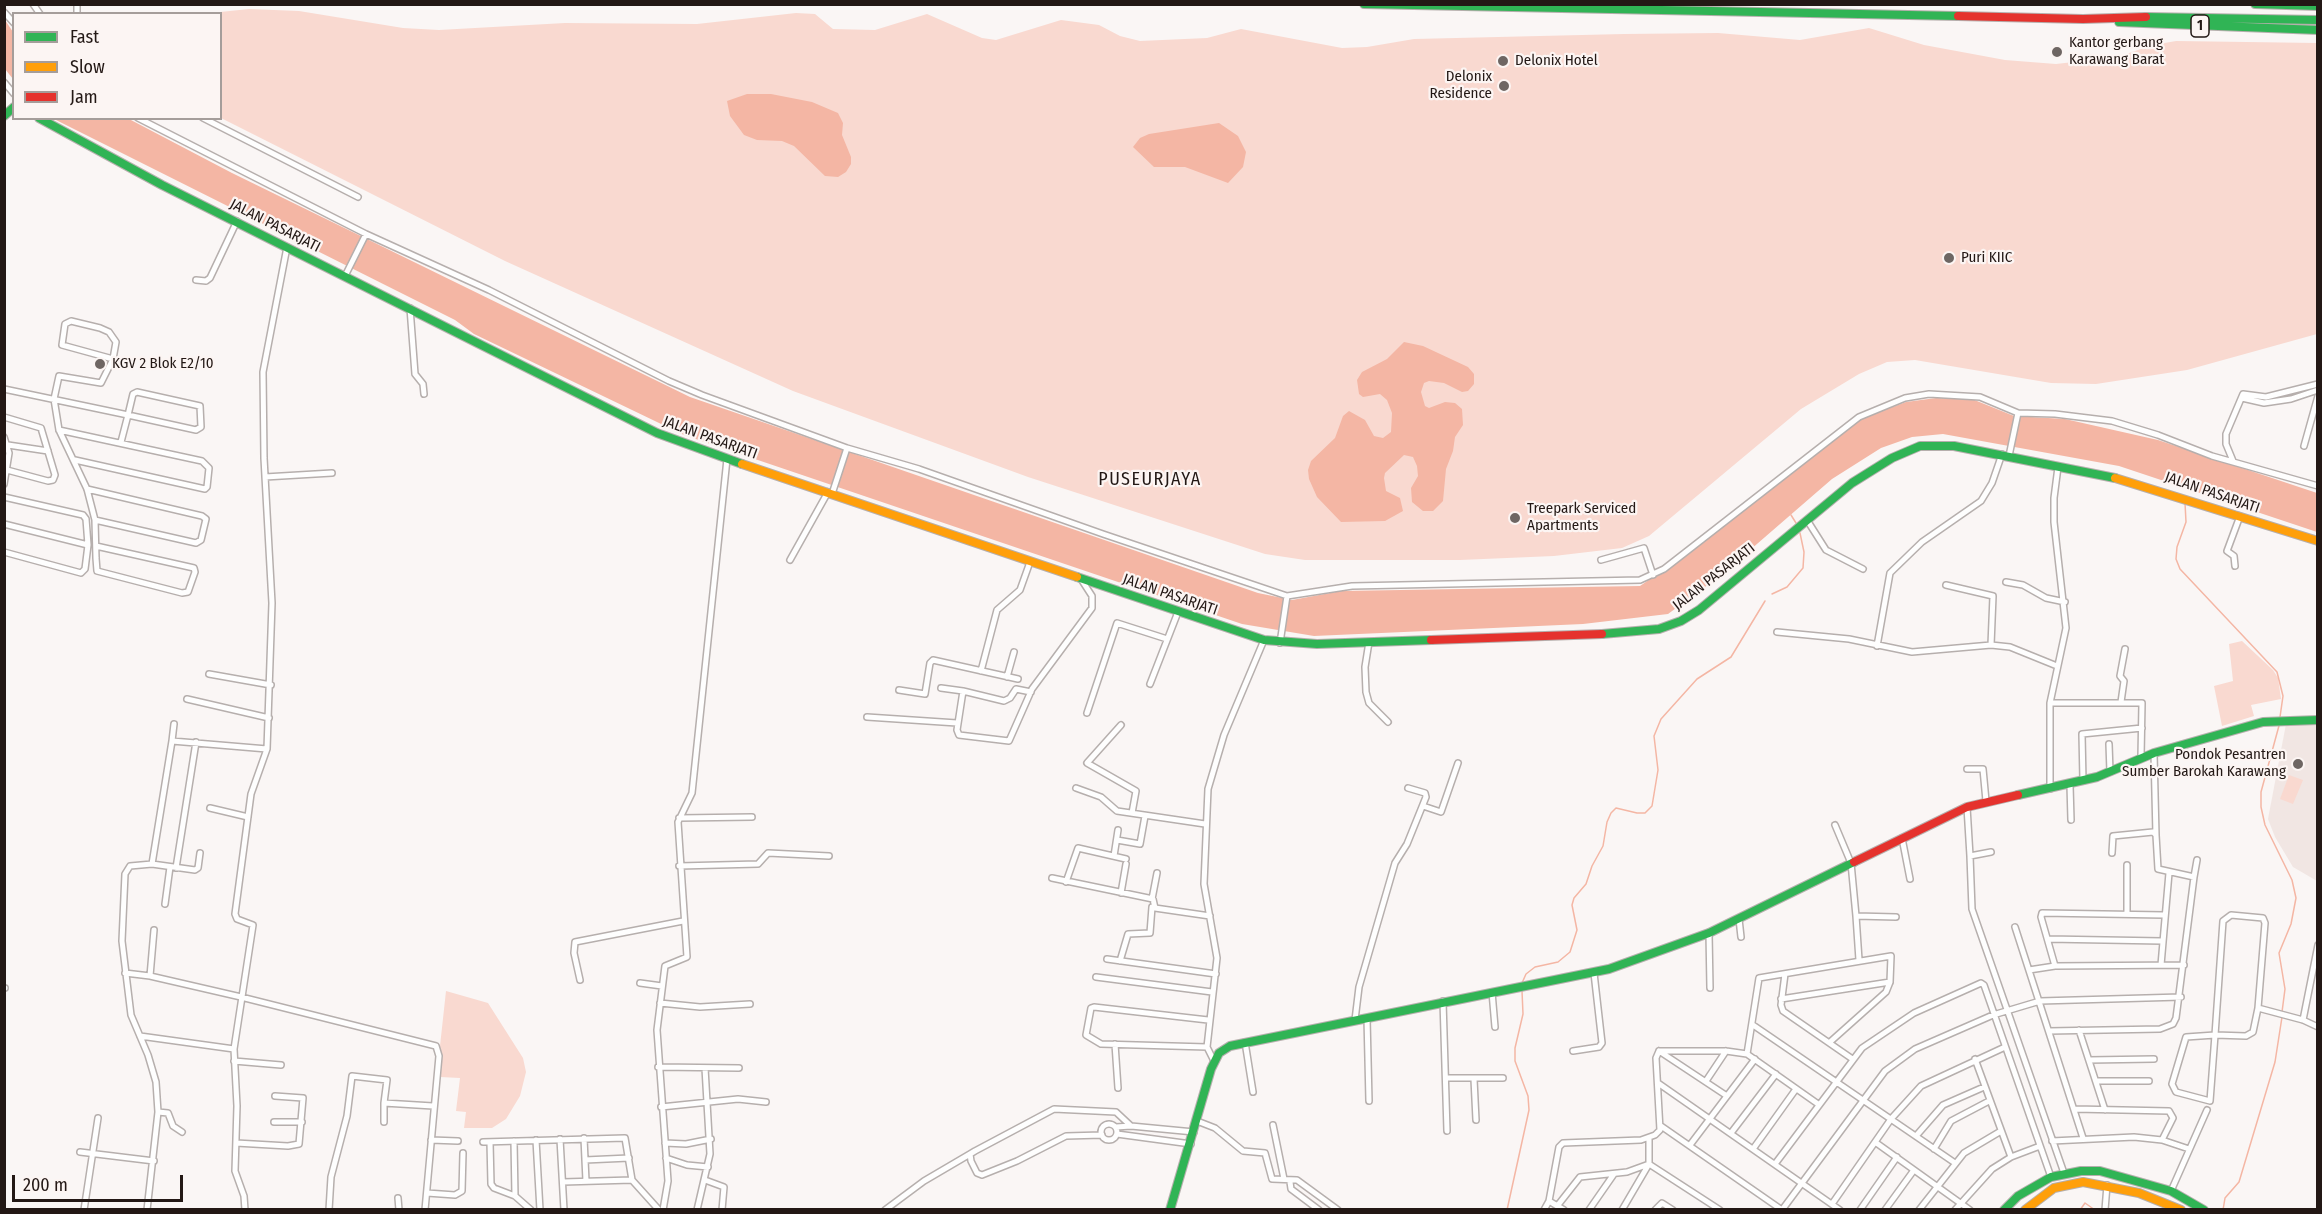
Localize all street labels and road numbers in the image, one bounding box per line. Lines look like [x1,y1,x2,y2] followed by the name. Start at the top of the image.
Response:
[2191,15,2209,37] road number: 1
[227,195,323,257] street label: JALAN PASARJATI
[660,413,760,463] street label: JALAN PASARJATI
[2162,468,2262,518] street label: JALAN PASARJATI
[1669,539,1759,615] street label: JALAN PASARJATI
[1120,570,1220,620] street label: JALAN PASARJATI

